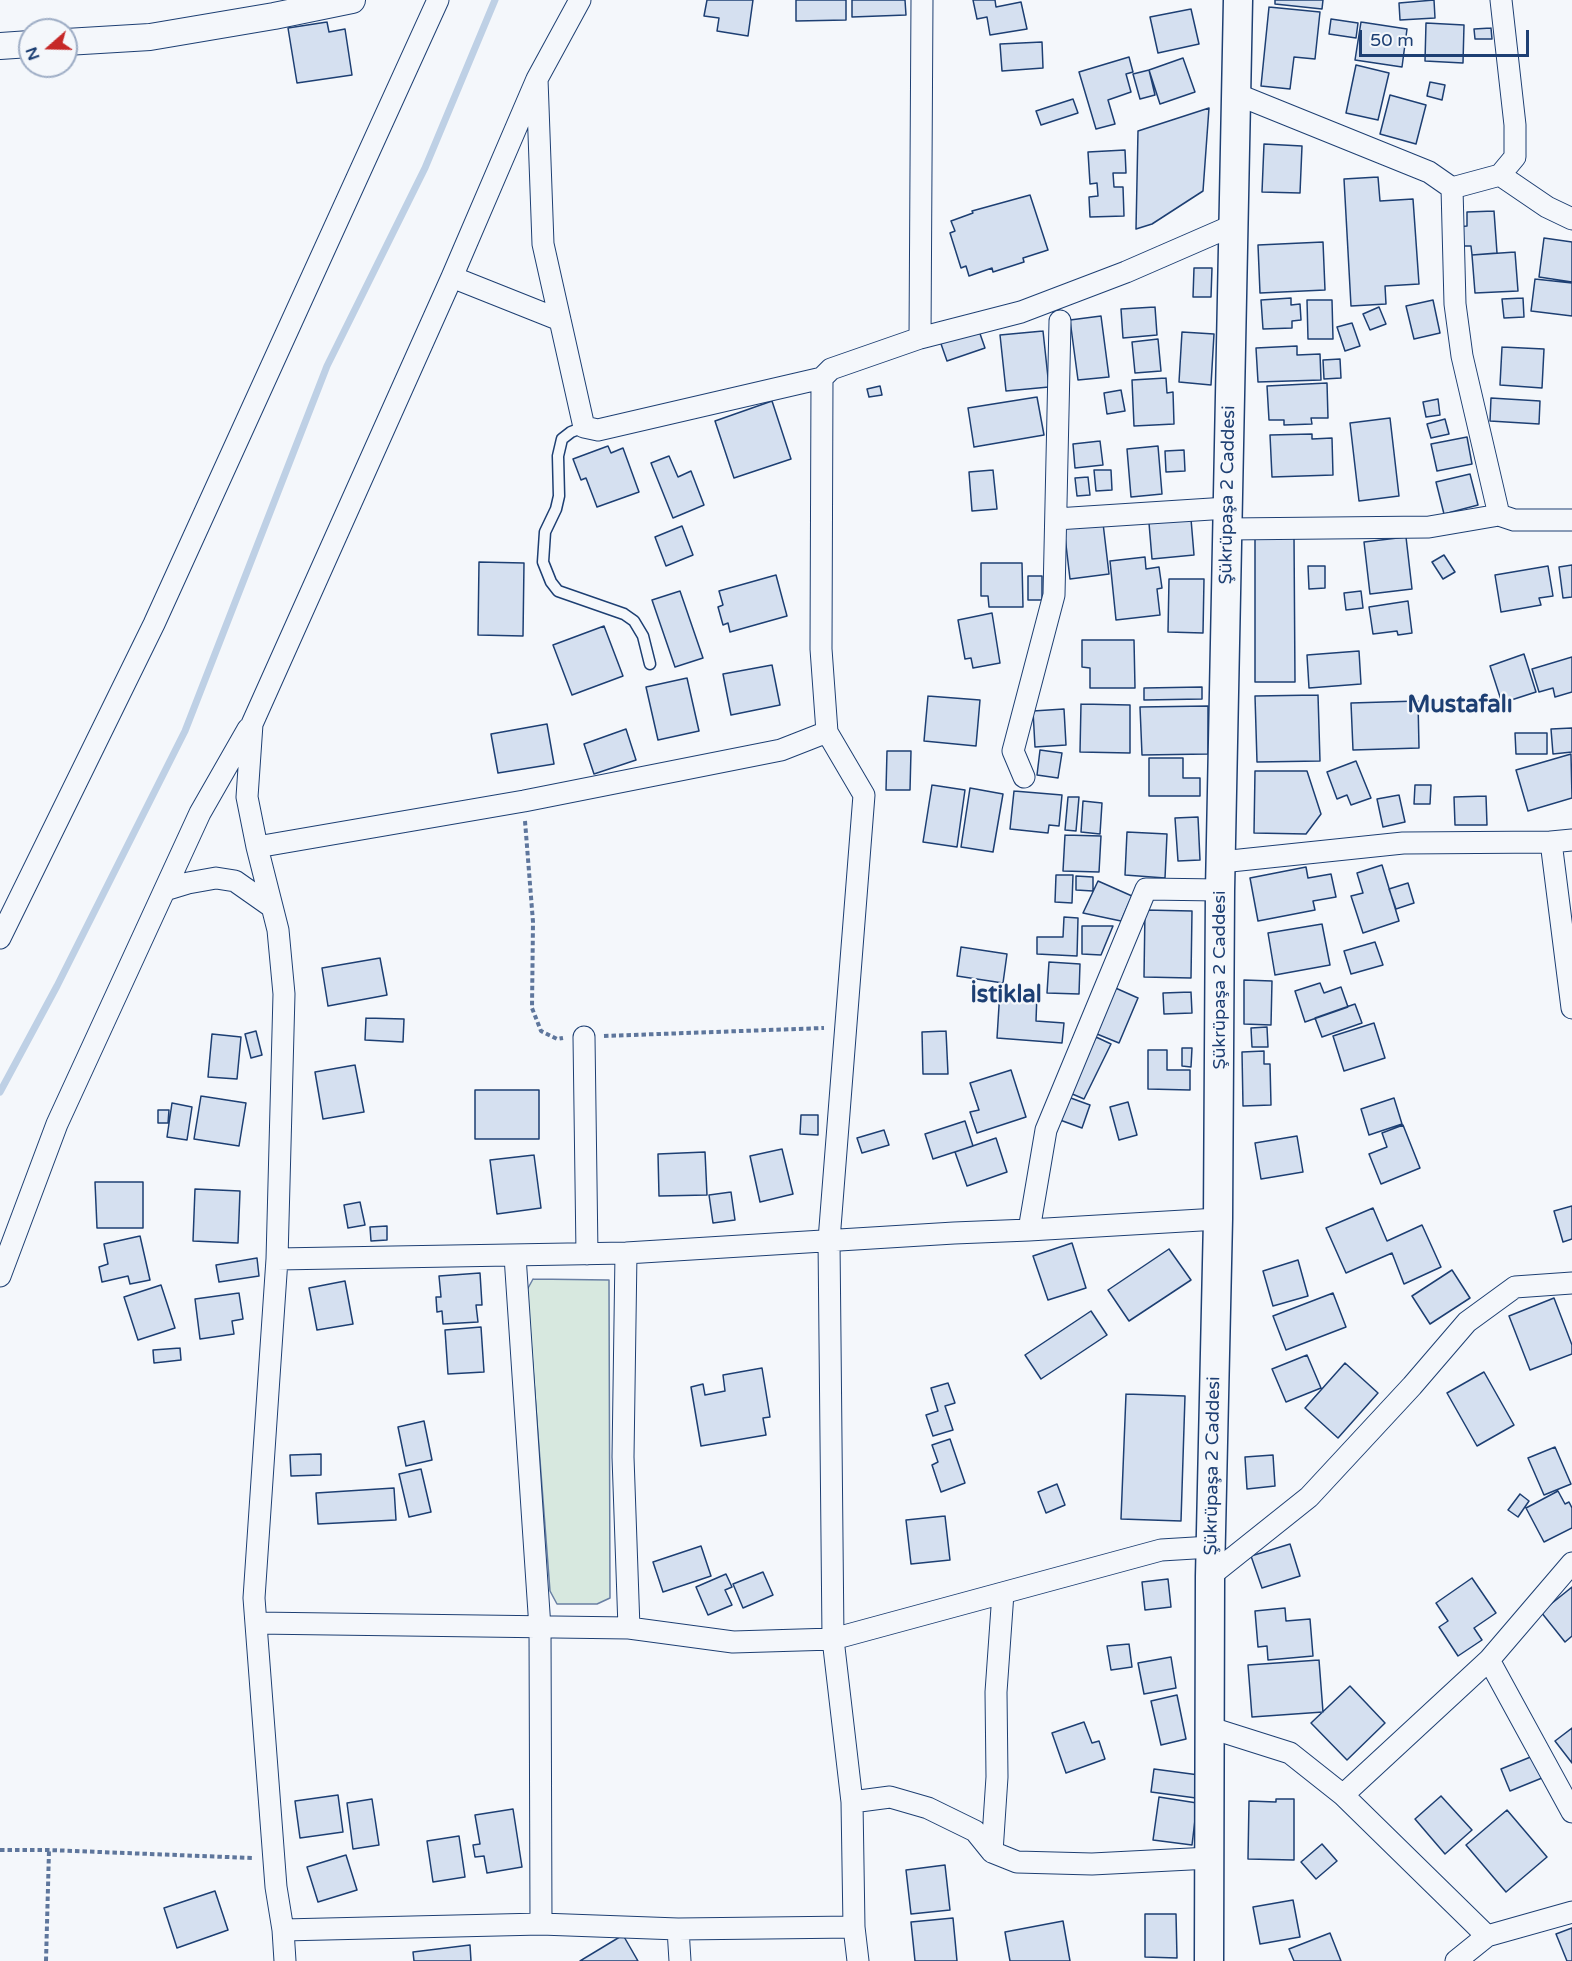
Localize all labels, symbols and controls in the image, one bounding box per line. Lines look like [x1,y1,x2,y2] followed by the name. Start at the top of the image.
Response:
[18,18,78,78] north arrow
[1362,18,1532,56] scale bar
[1370,29,1414,51] text: 50 m
[21,44,45,63] text: N
[1216,405,1240,585] street label: Şükrüpaşa 2 Caddesi
[1407,692,1513,720] district label: Mustafalı
[1209,890,1231,1070] street label: Şükrüpaşa 2 Caddesi
[970,982,1042,1010] district label: İstiklal
[1201,1376,1225,1556] street label: Şükrüpaşa 2 Caddesi

